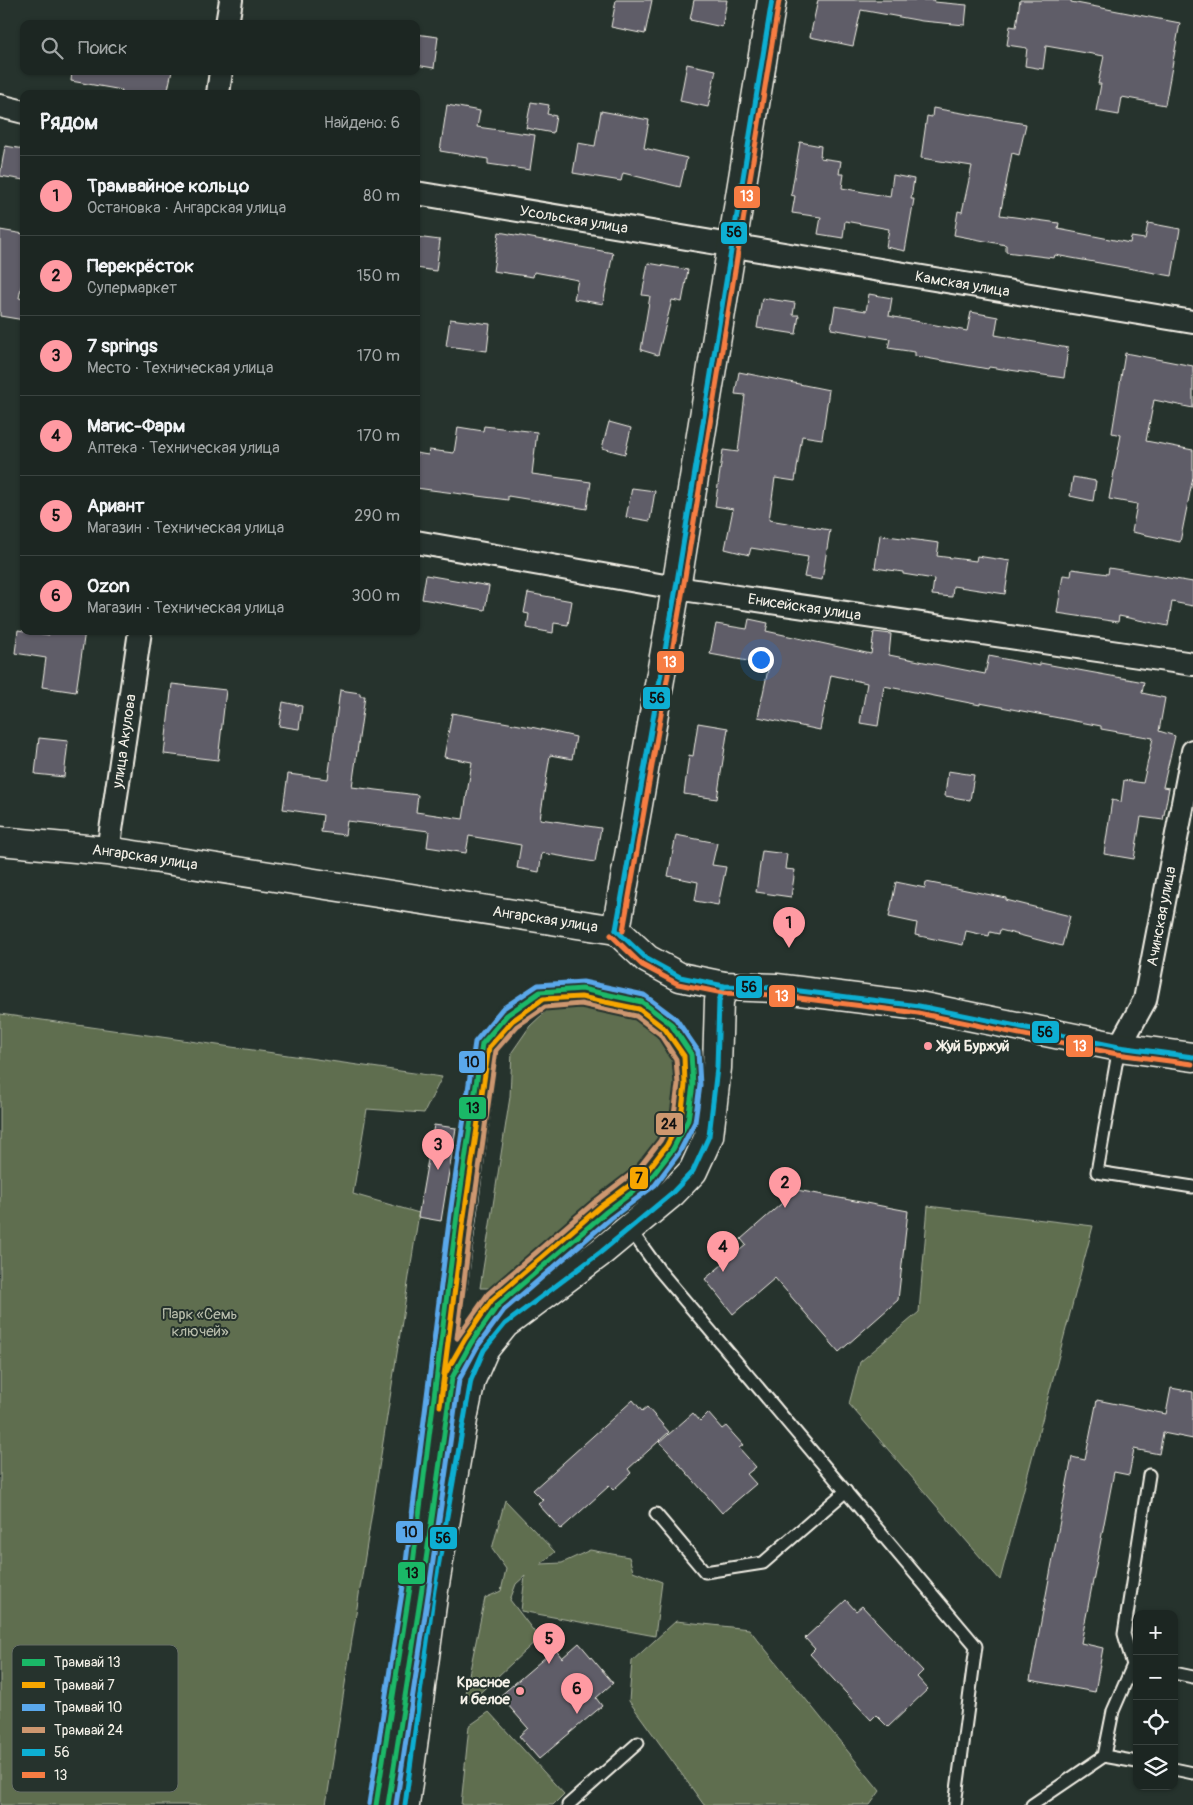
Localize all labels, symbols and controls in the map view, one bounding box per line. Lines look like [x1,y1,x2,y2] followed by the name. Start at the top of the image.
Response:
[20,20,420,75] search box
[38,34,66,62] icon: search
[78,36,128,60] text: Поиск
[40,109,98,136] text: Рядом
[324,113,400,133] text: Найдено: 6
[87,174,249,198] text: Трамвайное кольцо
[733,185,761,209] line badge: 13
[53,186,59,206] text: 1
[363,186,400,206] text: 80 m
[740,188,754,205] text: 13
[87,198,286,218] text: Остановка · Ангарская улица
[518,201,629,238] street label: Усольская улица
[720,221,748,245] line badge: 56
[726,224,742,241] text: 56
[87,254,194,278] text: Перекрёсток
[52,266,60,286] text: 2
[356,266,400,286] text: 150 m
[914,267,1011,301] street label: Камская улица
[87,278,177,298] text: Супермаркет
[87,334,157,358] text: 7 springs
[52,346,60,366] text: 3
[357,346,400,366] text: 170 m
[87,358,273,378] text: Место · Техническая улица
[87,414,185,438] text: Магис-Фарм
[51,426,61,446] text: 4
[357,426,400,446] text: 170 m
[87,438,280,458] text: Аптека · Техническая улица
[87,494,145,518] text: Ариант
[52,506,60,526] text: 5
[354,506,400,526] text: 290 m
[87,518,284,538] text: Магазин · Техническая улица
[87,574,130,598] text: Ozon
[51,586,61,606] text: 6
[352,586,400,606] text: 300 m
[747,590,862,625] street label: Енисейская улица
[87,598,284,618] text: Магазин · Техническая улица
[748,647,774,673] your location
[656,650,685,674] line badge: 13
[663,654,677,671] text: 13
[642,686,671,710] line badge: 56
[649,690,665,707] text: 56
[108,693,141,791] street label: улица Акулова
[91,841,199,875] street label: Ангарская улица
[1143,865,1181,968] street label: Ачинская улица
[491,902,599,937] street label: Ангарская улица
[773,907,805,948] pin: 1
[735,975,763,999] line badge: 56
[741,979,757,996] text: 56
[768,984,796,1008] line badge: 13
[775,988,789,1005] text: 13
[1031,1020,1060,1044] line badge: 56
[1037,1024,1053,1041] text: 56
[1065,1034,1094,1058] line badge: 13
[935,1037,1010,1056] place label: Жуй Буржуй
[1073,1038,1087,1055] text: 13
[922,1040,934,1052] marker: Жуй Буржуй
[458,1050,486,1074] line badge: 10
[464,1054,480,1071] text: 10
[458,1096,487,1120] line badge: 13
[466,1100,480,1117] text: 13
[655,1112,684,1136] line badge: 24
[661,1116,678,1133] text: 24
[422,1129,454,1170] pin: 3
[629,1166,649,1190] line badge: 7
[769,1167,801,1208] pin: 2
[635,1170,643,1187] text: 7
[707,1231,739,1272] pin: 4
[163,1305,238,1341] park label: Парк «Семь ключей»
[395,1520,424,1544] line badge: 10
[402,1524,418,1541] text: 10
[429,1526,458,1550] line badge: 56
[435,1530,451,1547] text: 56
[397,1561,426,1585] line badge: 13
[405,1565,419,1582] text: 13
[1133,1610,1178,1790] map controls
[1133,1610,1178,1655] button: +
[533,1623,565,1664] pin: 5
[12,1645,178,1792] legend
[54,1654,121,1671] text: Трамвай 13
[1133,1655,1178,1700] button: −
[457,1673,511,1709] place label: Красное и белое
[561,1673,593,1714] pin: 6
[54,1677,115,1694] text: Трамвай 7
[514,1685,526,1697] marker: Красное и белое
[54,1699,122,1716] text: Трамвай 10
[1133,1700,1178,1745] button: locate
[54,1722,123,1739] text: Трамвай 24
[54,1744,70,1761] text: 56
[1133,1745,1178,1790] button: layers
[54,1767,67,1784] text: 13

